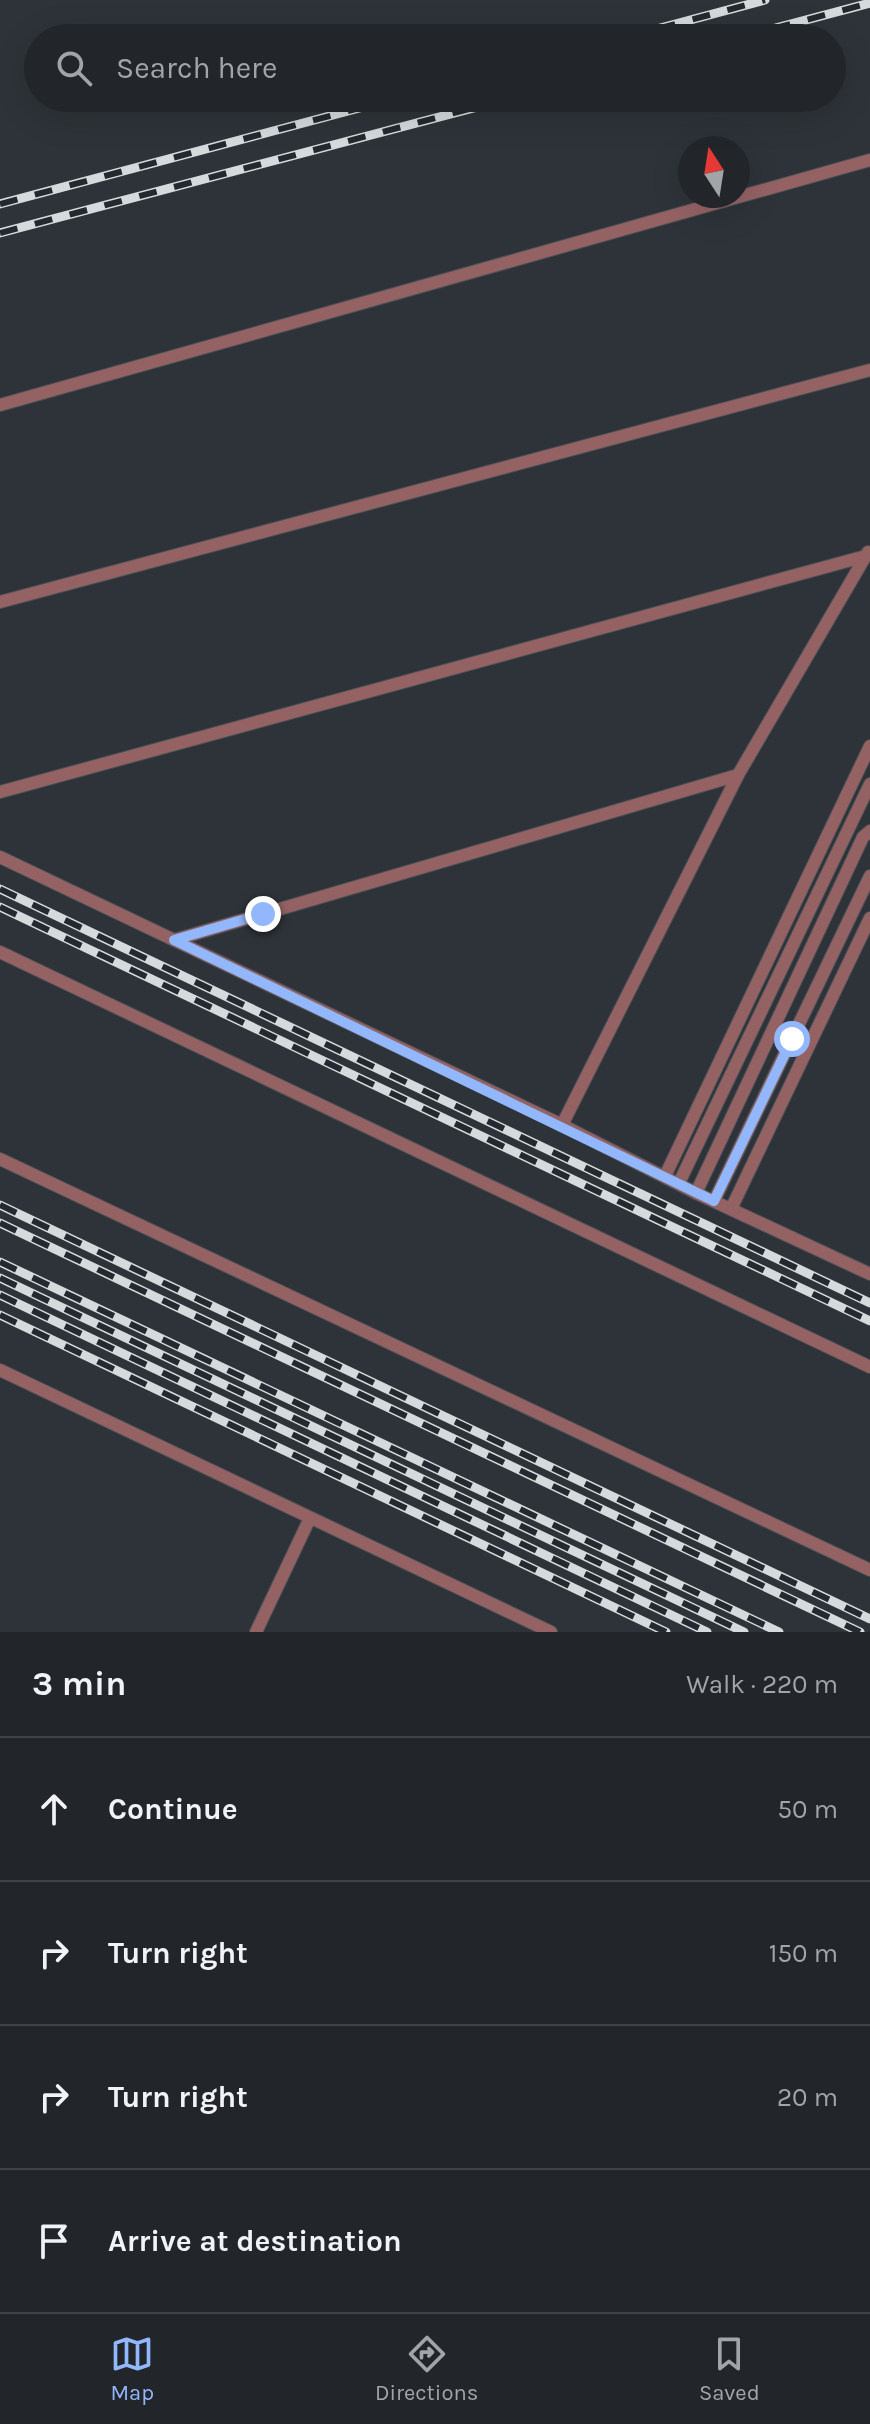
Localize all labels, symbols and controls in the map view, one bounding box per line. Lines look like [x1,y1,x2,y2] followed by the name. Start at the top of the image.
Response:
[24,24,846,112] search box
[52,46,96,90] icon: search
[116,50,277,86] text: Search here
[678,136,750,208] north arrow
[245,896,281,932] route end
[774,1021,810,1057] route start
[32,1664,126,1704] text: 3 min
[686,1669,838,1700] text: Walk · 220 m
[32,1787,76,1831] icon: ahead
[108,1791,238,1827] text: Continue
[777,1794,838,1825] text: 50 m
[32,1931,76,1975] icon: right
[108,1935,248,1971] text: Turn right
[769,1938,838,1969] text: 150 m
[32,2075,76,2119] icon: right
[108,2079,248,2115] text: Turn right
[777,2082,838,2113] text: 20 m
[32,2219,76,2263] icon: arrive
[108,2223,402,2259] text: Arrive at destination
[110,2332,154,2406] tab: Map
[375,2332,478,2406] tab: Directions
[699,2332,760,2406] tab: Saved

